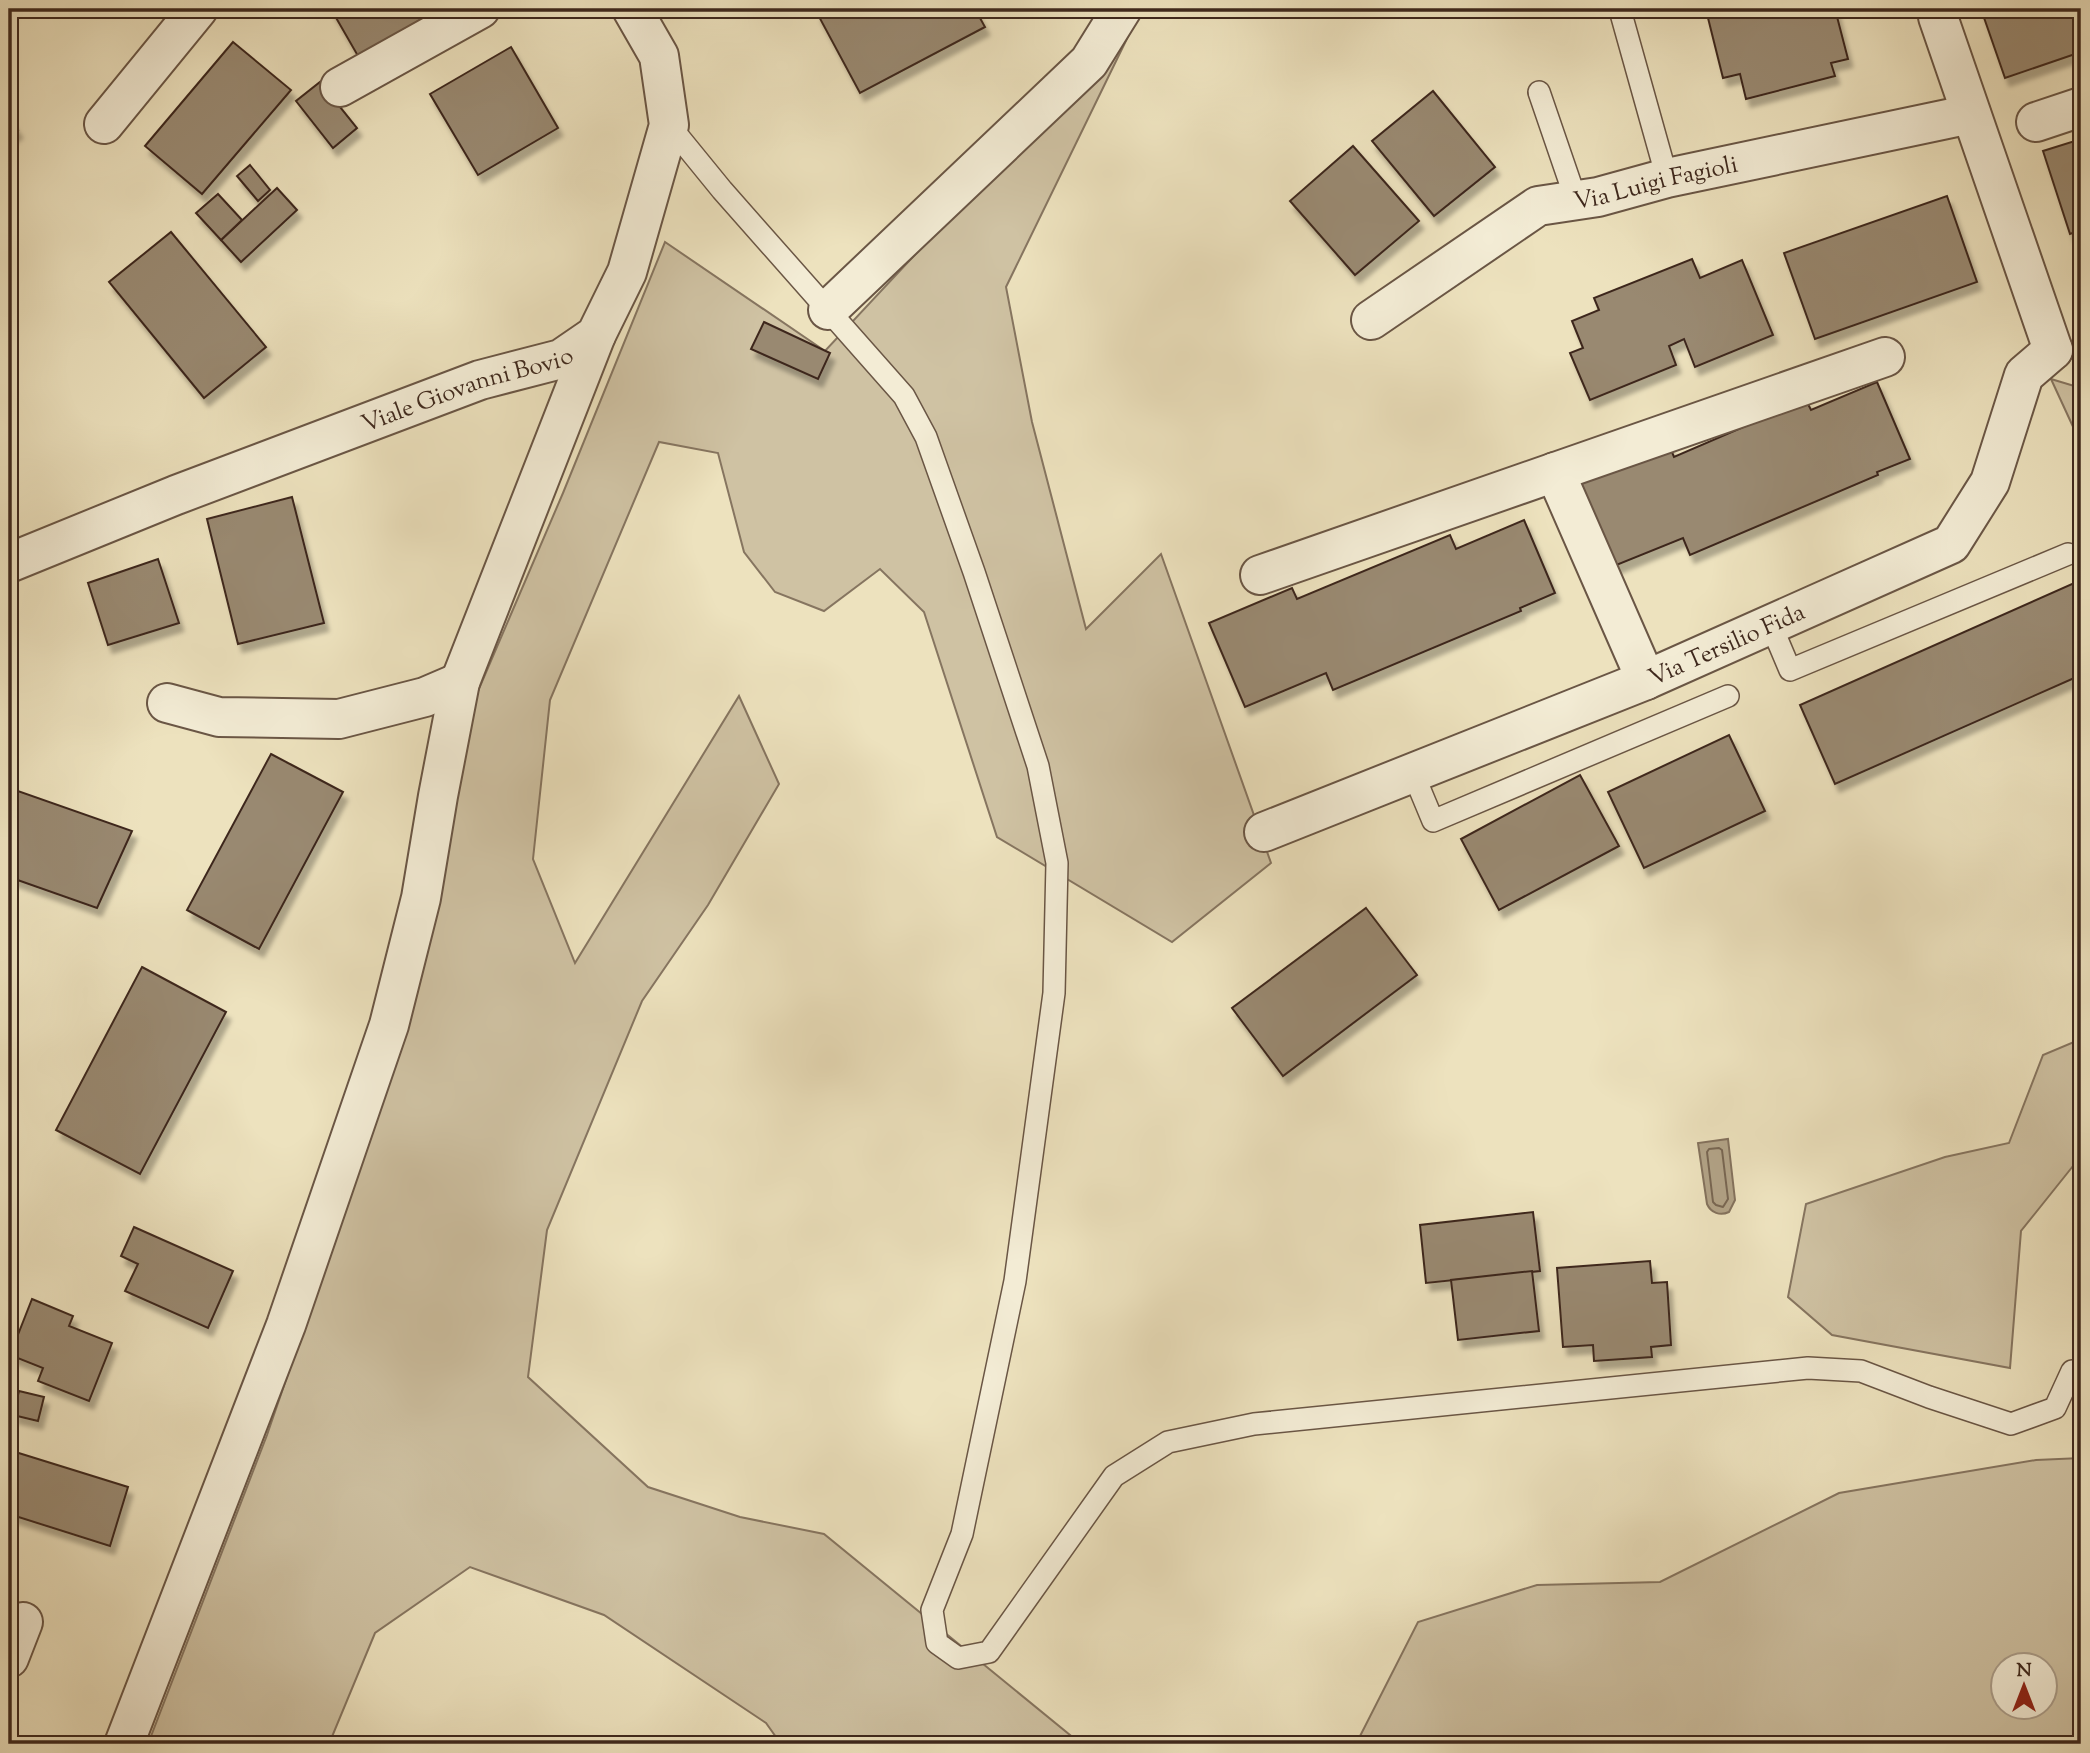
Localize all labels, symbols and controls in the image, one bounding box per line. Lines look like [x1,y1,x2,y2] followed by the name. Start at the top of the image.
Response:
[1571,149,1741,220] street label: Via Luigi Fagioli
[357,340,581,442] street label: Viale Giovanni Bovio
[1643,596,1811,696] street label: Via Tersilio Fida
[1988,1652,2058,1722] north arrow
[2016,1658,2032,1685] text: N

